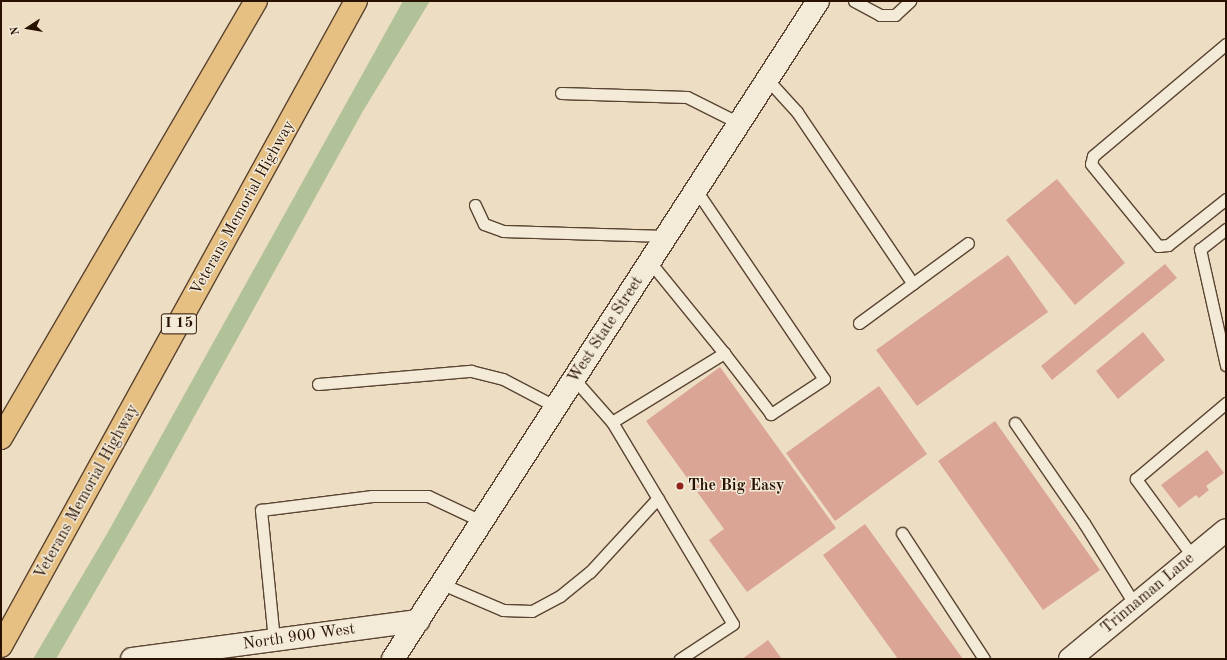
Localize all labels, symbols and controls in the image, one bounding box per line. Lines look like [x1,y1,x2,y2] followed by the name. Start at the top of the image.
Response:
[8,8,48,48] north arrow
[10,25,22,36] text: N
[187,117,299,299] street label: Veterans Memorial Highway
[564,273,648,387] street label: West State Street
[160,311,198,337] road number: I 15
[31,401,143,583] street label: Veterans Memorial Highway
[688,476,784,496] place label: The Big Easy
[675,481,685,491] marker: The Big Easy
[1097,549,1199,639] street label: Trinnaman Lane
[242,620,356,654] street label: North 900 West

